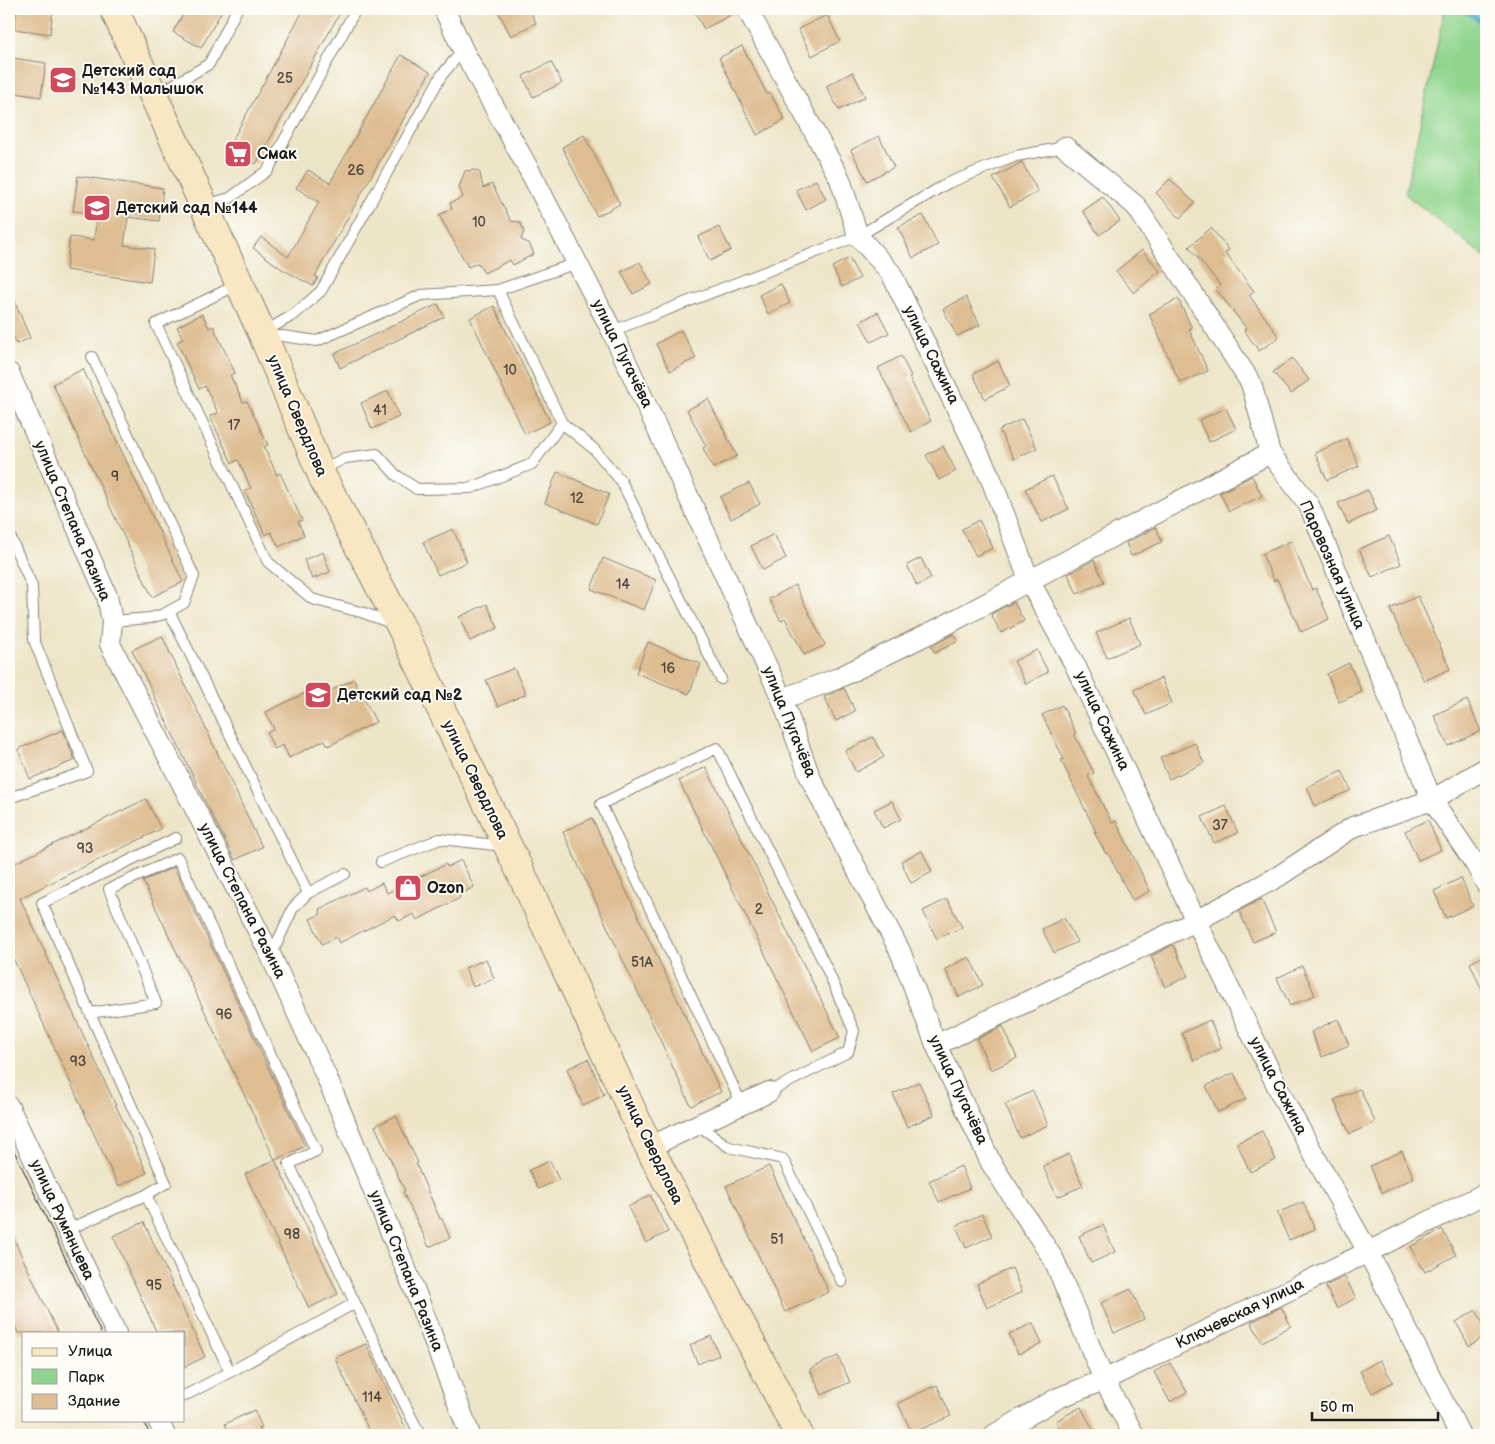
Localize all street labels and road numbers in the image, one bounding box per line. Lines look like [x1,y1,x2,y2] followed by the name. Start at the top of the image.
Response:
[588,297,657,412] street label: улица Пугачёва
[899,303,963,408] street label: улица Сажина
[263,352,331,480] street label: улица Свердлова
[30,438,115,604] street label: улица Степана Разина
[1295,498,1369,633] street label: Паровозная улица
[758,664,820,781] street label: улица Пугачёва
[1071,668,1134,774] street label: улица Сажина
[438,717,512,843] street label: улица Свердлова
[194,820,290,982] street label: улица Степана Разина
[924,1032,992,1148] street label: улица Пугачёва
[1245,1034,1311,1139] street label: улица Сажина
[613,1082,687,1208] street label: улица Свердлова
[26,1157,98,1284] street label: улица Румянцева
[365,1188,447,1355] street label: улица Степана Разина
[1173,1275,1308,1353] street label: Ключевская улица

